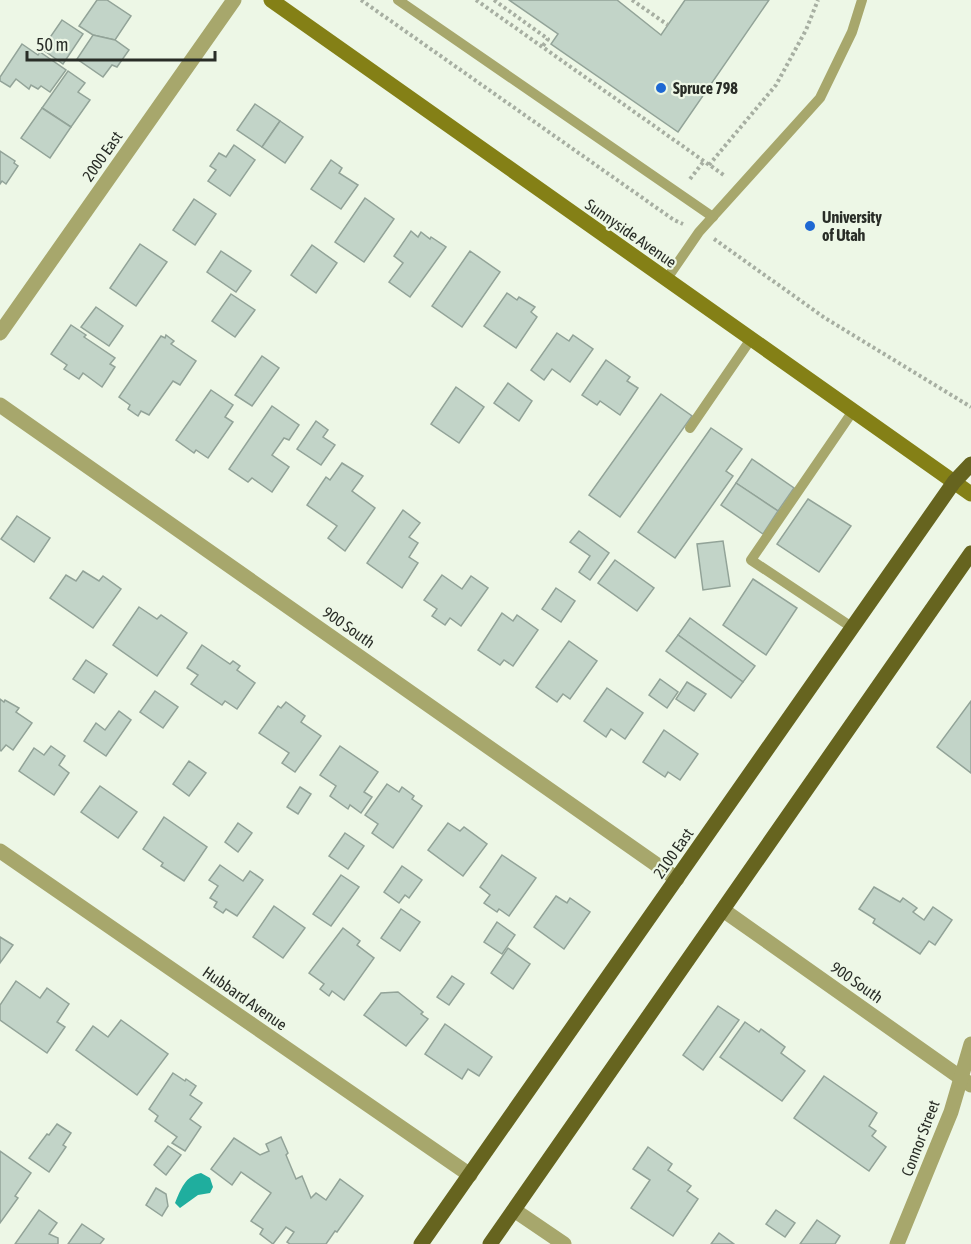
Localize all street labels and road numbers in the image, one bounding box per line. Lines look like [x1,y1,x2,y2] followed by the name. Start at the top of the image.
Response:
[78,127,126,184] street label: 2000 East
[581,195,680,272] street label: Sunnyside Avenue
[320,603,378,651] street label: 900 South
[649,824,697,881] street label: 2100 East
[828,958,886,1006] street label: 900 South
[200,962,290,1034] street label: Hubbard Avenue
[897,1097,943,1178] street label: Connor Street

